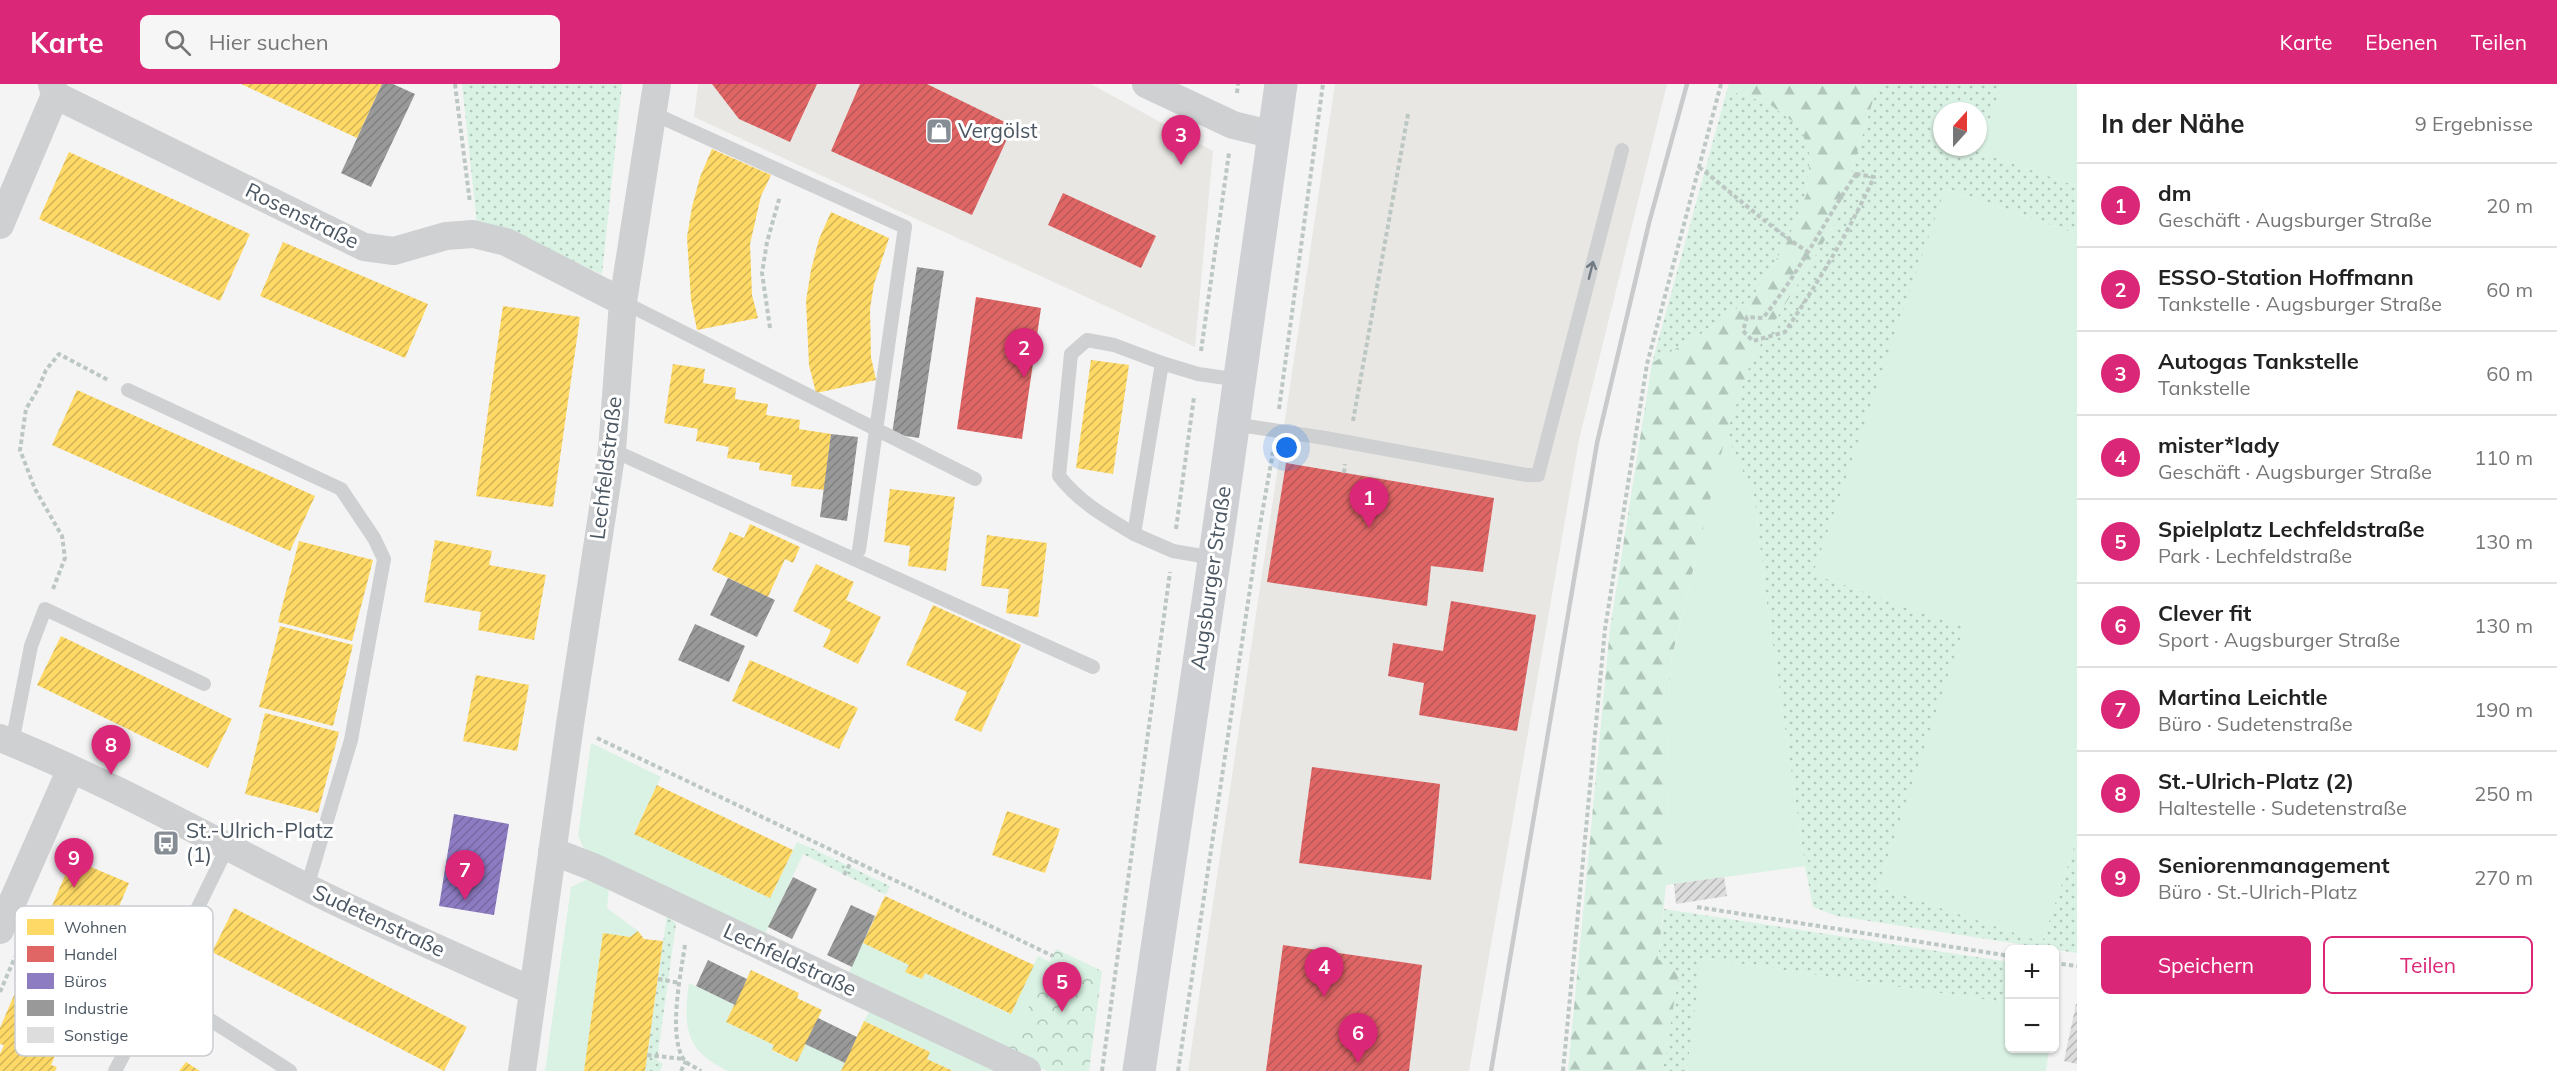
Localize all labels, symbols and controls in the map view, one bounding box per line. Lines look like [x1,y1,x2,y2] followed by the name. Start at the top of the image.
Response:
[140,15,560,69] search box
[30,25,104,60] text: Karte
[161,26,194,59] icon: search
[209,28,329,56] text: Hier suchen
[2280,29,2332,55] text: Karte
[2365,29,2438,55] text: Ebenen
[2471,29,2527,55] text: Teilen
[1933,102,1987,156] north arrow
[2101,107,2245,140] text: In der Nähe
[2415,111,2533,136] text: 9 Ergebnisse
[924,116,954,146] shop icon: Vergölst
[1162,116,1200,165] pin: 3
[958,117,1038,143] place label: Vergölst
[241,176,363,254] street label: Rosenstraße
[2158,179,2191,207] text: dm
[2115,193,2127,218] text: 1
[2486,193,2533,218] text: 20 m
[2158,207,2432,232] text: Geschäft · Augsburger Straße
[1586,260,1598,279] one-way arrow
[2158,263,2414,291] text: ESSO-Station Hoffmann
[2115,277,2127,302] text: 2
[2486,277,2533,302] text: 60 m
[2158,291,2442,316] text: Tankstelle · Augsburger Straße
[1004,328,1044,378] pin: 2
[2158,347,2359,375] text: Autogas Tankstelle
[2115,361,2127,386] text: 3
[2486,361,2533,386] text: 60 m
[2158,375,2250,400] text: Tankstelle
[583,395,627,541] street label: Lechfeldstraße
[2158,431,2279,459] text: mister*lady
[1272,433,1301,462] your location
[2115,445,2127,470] text: 4
[2474,445,2533,470] text: 110 m
[2158,459,2432,484] text: Geschäft · Augsburger Straße
[1350,478,1388,528] pin: 1
[1184,484,1236,671] street label: Augsburger Straße
[2158,515,2425,543] text: Spielplatz Lechfeldstraße
[2115,529,2127,554] text: 5
[2474,529,2533,554] text: 130 m
[2158,543,2352,568] text: Park · Lechfeldstraße
[2158,599,2251,627] text: Clever fit
[2115,613,2127,638] text: 6
[2474,613,2533,638] text: 130 m
[2158,627,2400,652] text: Sport · Augsburger Straße
[2158,683,2328,711] text: Martina Leichtle
[2115,697,2127,722] text: 7
[2474,697,2533,722] text: 190 m
[2158,711,2353,736] text: Büro · Sudetenstraße
[92,726,130,775] pin: 8
[2158,767,2354,795] text: St.-Ulrich-Platz (2)
[2115,781,2127,806] text: 8
[2474,781,2533,806] text: 250 m
[2158,795,2407,820] text: Haltestelle · Sudetenstraße
[186,817,334,867] place label: St.-Ulrich-Platz (1)
[151,828,181,858] bus stop icon: St.-Ulrich-Platz (1)
[54,838,94,888] pin: 9
[446,850,484,900] pin: 7
[2158,851,2390,879] text: Seniorenmanagement
[2115,865,2127,890] text: 9
[2474,865,2533,890] text: 270 m
[309,878,450,962] street label: Sudetenstraße
[2158,879,2357,904] text: Büro · St.-Ulrich-Platz
[15,906,213,1056] legend
[64,917,127,937] text: Wohnen
[720,917,861,1001] street label: Lechfeldstraße
[2101,936,2311,994] button: Speichern
[2323,936,2533,994] button: Teilen
[64,944,117,964] text: Handel
[2005,945,2059,1053] map controls
[2005,945,2059,999] button: +
[1304,948,1344,997] pin: 4
[1042,962,1082,1012] pin: 5
[64,971,107,991] text: Büros
[64,998,128,1018] text: Industrie
[2005,999,2059,1053] button: −
[1338,1014,1378,1063] pin: 6
[64,1025,128,1045] text: Sonstige

